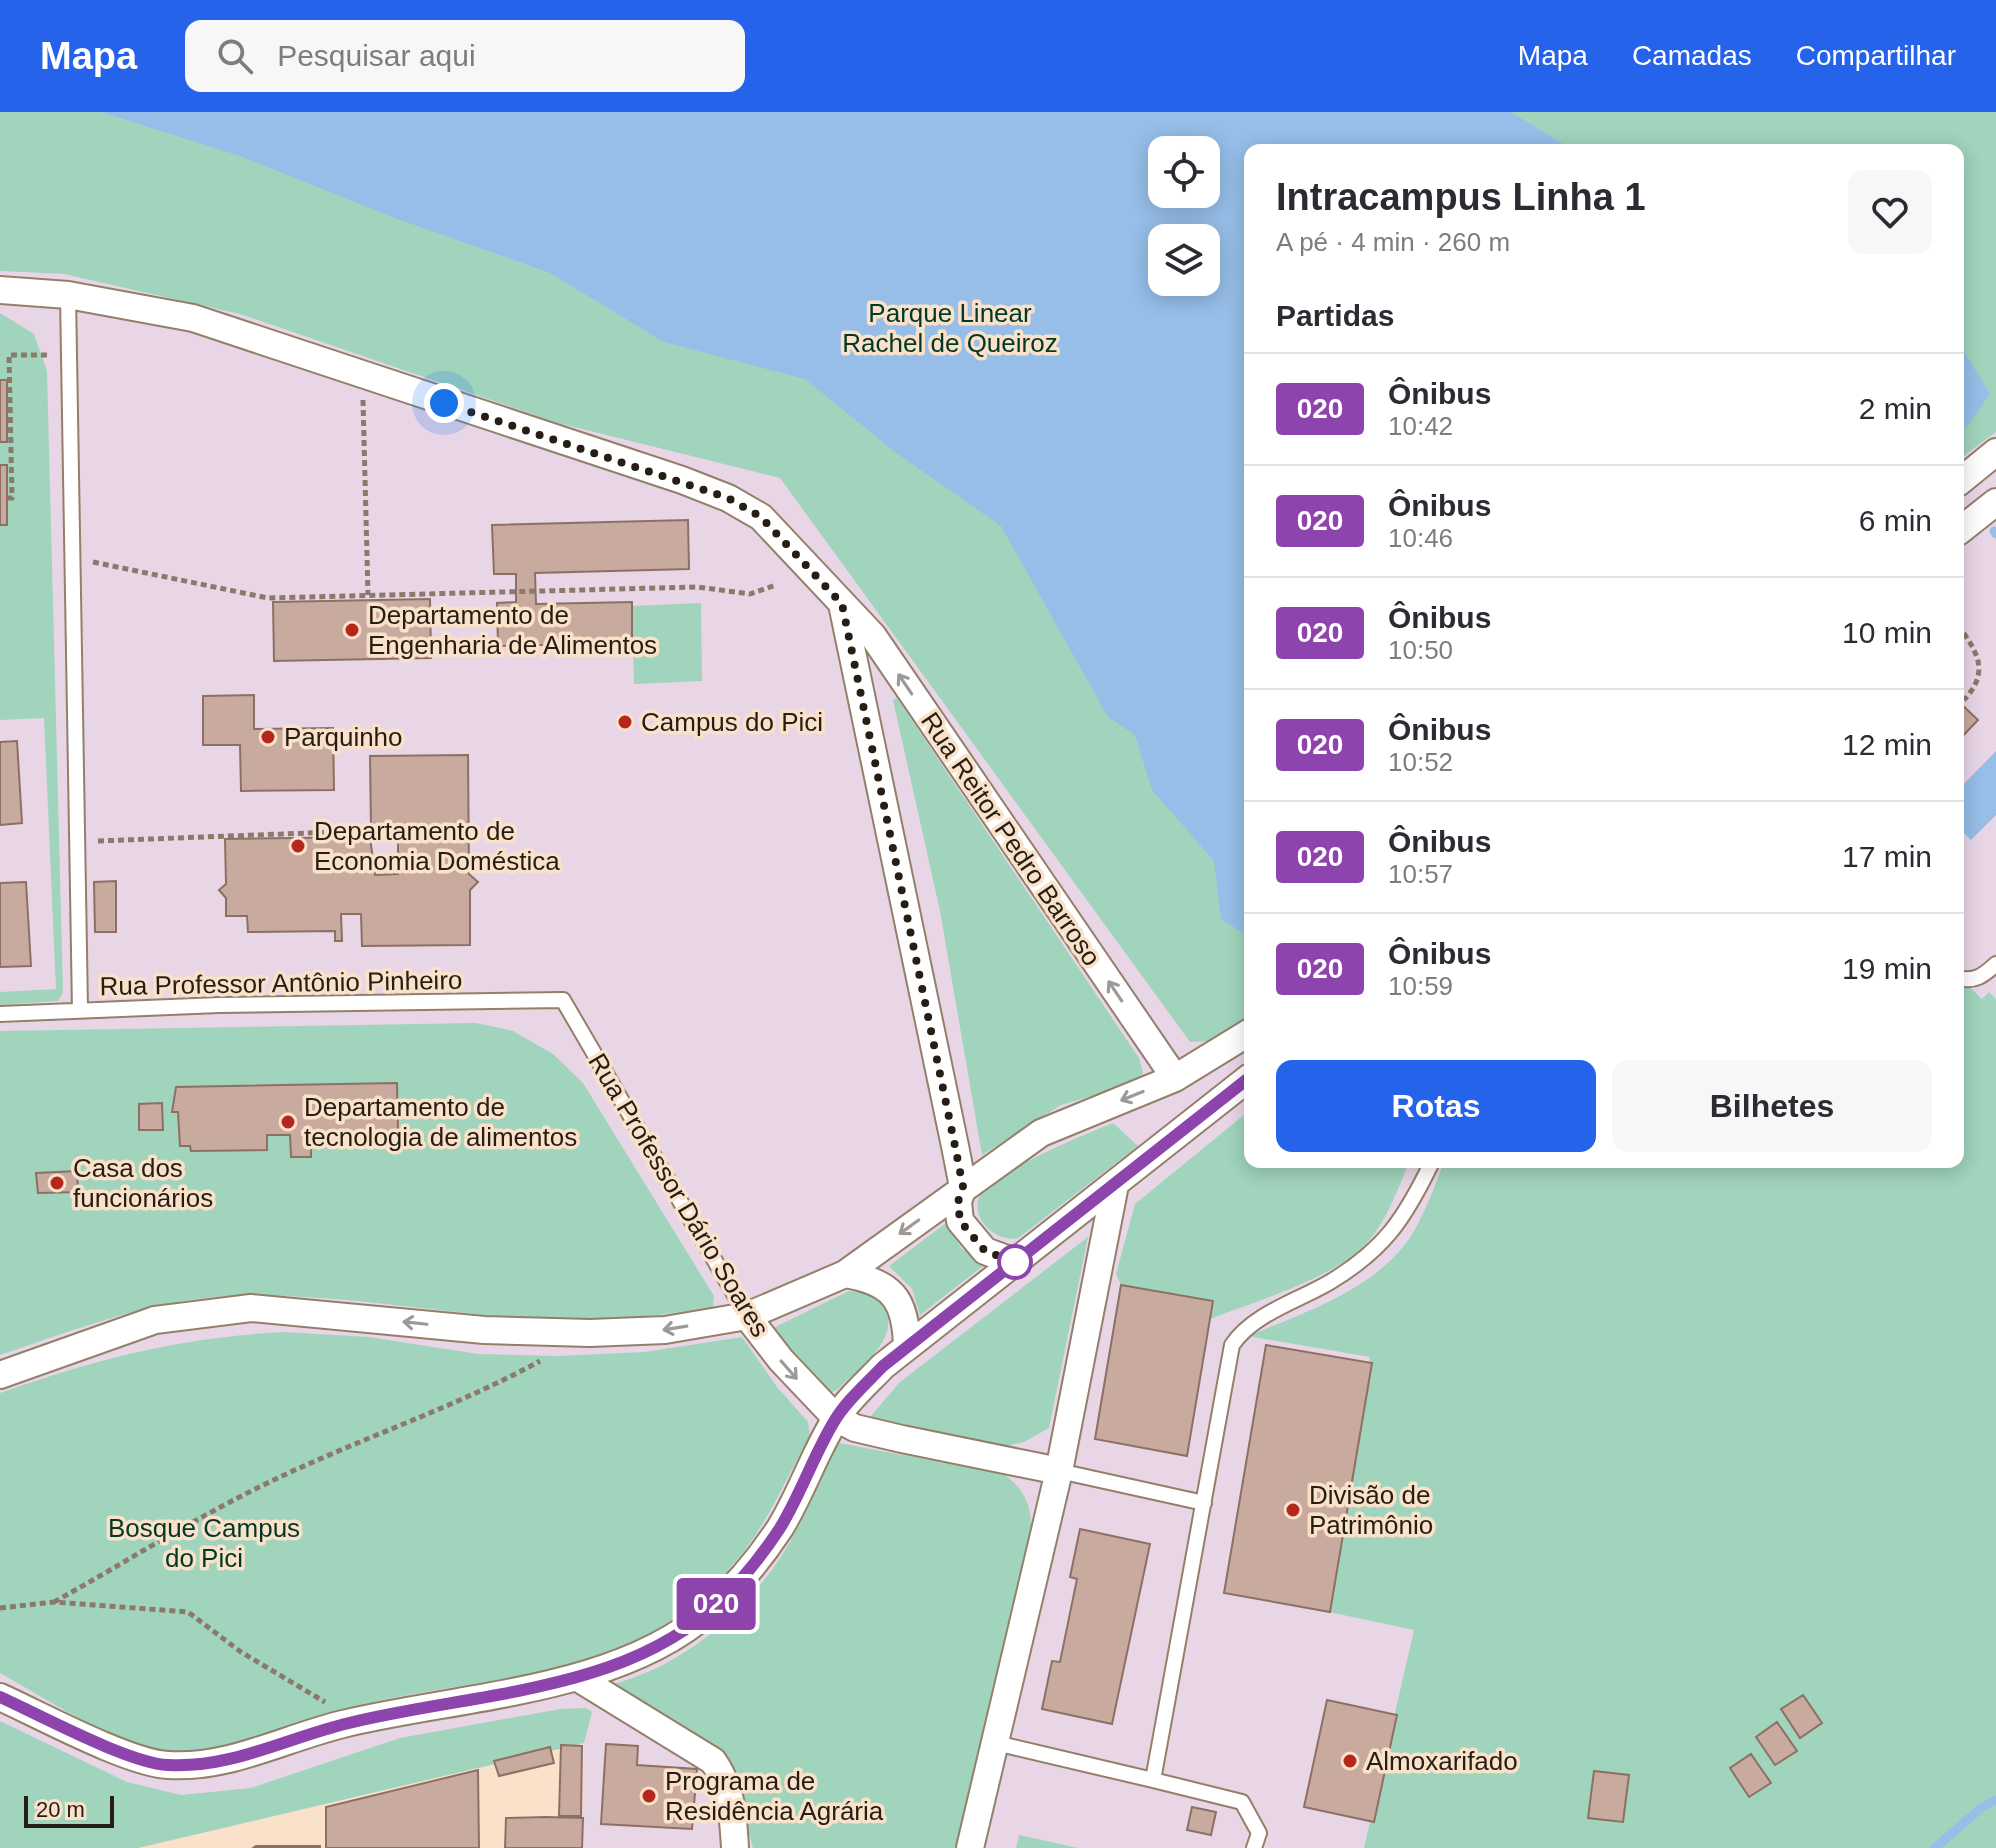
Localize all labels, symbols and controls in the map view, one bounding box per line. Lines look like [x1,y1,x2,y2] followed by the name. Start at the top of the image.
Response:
[185,20,745,92] search box
[213,34,257,78] icon: search
[40,35,137,77] text: Mapa
[277,39,476,72] text: Pesquisar aqui
[1518,40,1588,71] text: Mapa
[1632,40,1752,71] text: Camadas
[1796,40,1956,71] text: Compartilhar
[1148,136,1220,296] map controls
[1148,136,1220,208] button: locate
[1848,170,1932,254] button: heart
[1276,176,1646,218] text: Intracampus Linha 1
[1148,224,1220,296] button: layers
[1276,227,1510,257] text: A pé · 4 min · 260 m
[842,298,1058,358] park label: Parque Linear Rachel de Queiroz
[1276,299,1394,332] text: Partidas
[1388,377,1491,410] text: Ônibus
[424,383,464,423] your location
[1859,392,1932,425] text: 2 min
[1297,393,1343,424] text: 020
[1388,411,1453,441] text: 10:42
[1388,489,1491,522] text: Ônibus
[1859,504,1932,537] text: 6 min
[1297,505,1343,536] text: 020
[1388,523,1453,553] text: 10:46
[368,600,657,660] place label: Departamento de Engenharia de Alimentos
[1388,601,1491,634] text: Ônibus
[1842,616,1932,649] text: 10 min
[1297,617,1343,648] text: 020
[343,621,361,639] marker: Departamento de Engenharia de Alimentos
[1388,635,1453,665] text: 10:50
[897,673,913,695] one-way arrow
[641,707,823,737] place label: Campus do Pici
[915,707,1107,971] street label: Rua Reitor Pedro Barroso
[616,713,634,731] marker: Campus do Pici
[1388,713,1491,746] text: Ônibus
[284,722,403,752] place label: Parquinho
[259,728,277,746] marker: Parquinho
[1842,728,1932,761] text: 12 min
[1297,729,1343,760] text: 020
[1388,747,1453,777] text: 10:52
[314,816,560,876] place label: Departamento de Economia Doméstica
[1388,825,1491,858] text: Ônibus
[289,837,307,855] marker: Departamento de Economia Doméstica
[1842,840,1932,873] text: 17 min
[1297,841,1343,872] text: 020
[1388,859,1453,889] text: 10:57
[1388,937,1491,970] text: Ônibus
[1842,952,1932,985] text: 19 min
[1297,953,1343,984] text: 020
[99,965,463,1001] street label: Rua Professor Antônio Pinheiro
[1388,971,1453,1001] text: 10:59
[1107,981,1123,1003] one-way arrow
[582,1048,776,1342] street label: Rua Professor Dário Soares
[1276,1060,1596,1152] button: Rotas
[1612,1060,1932,1152] button: Bilhetes
[1120,1090,1145,1104] one-way arrow
[304,1092,577,1152] place label: Departamento de tecnologia de alimentos
[279,1113,297,1131] marker: Departamento de tecnologia de alimentos
[73,1153,213,1213] place label: Casa dos funcionários
[48,1174,66,1192] marker: Casa dos funcionários
[899,1218,921,1235] one-way arrow
[998,1245,1032,1279] unlabelled marker
[402,1316,429,1331] one-way arrow
[662,1321,688,1336] one-way arrow
[779,1359,797,1379] one-way arrow
[1309,1480,1433,1540] place label: Divisão de Patrimônio
[1284,1501,1302,1519] marker: Divisão de Patrimônio
[108,1513,300,1573] park label: Bosque Campus do Pici
[670,1578,762,1630] line badge: 020
[693,1588,739,1619] text: 020
[1366,1746,1518,1776] place label: Almoxarifado
[1341,1752,1359,1770] marker: Almoxarifado
[665,1766,884,1826] place label: Programa de Residência Agrária
[640,1787,658,1805] marker: Programa de Residência Agrária
[24,1792,114,1828] scale bar
[36,1797,85,1822] text: 20 m

